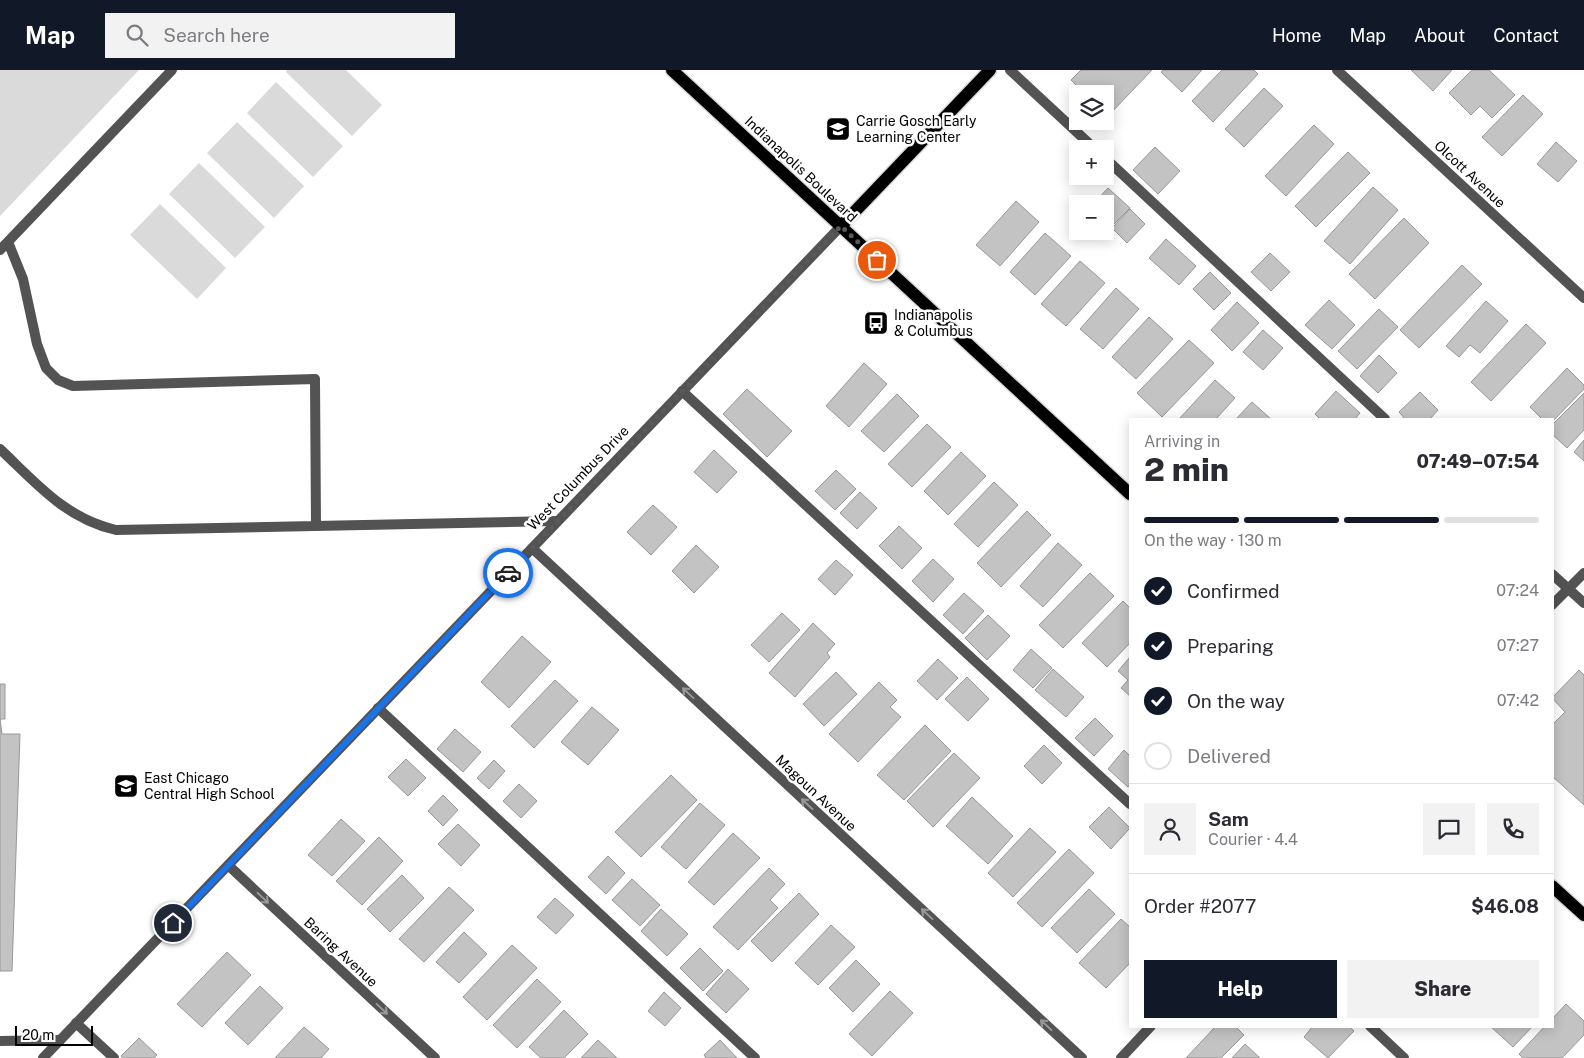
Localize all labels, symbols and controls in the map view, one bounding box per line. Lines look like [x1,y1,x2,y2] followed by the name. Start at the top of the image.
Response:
[105,13,455,58] search box
[25,21,75,49] text: Map
[123,21,151,49] icon: search
[163,24,270,46] text: Search here
[1272,25,1322,46] text: Home
[1350,25,1386,46] text: Map
[1414,25,1465,46] text: About
[1493,25,1559,46] text: Contact
[1069,85,1114,240] map controls
[1069,85,1114,130] button: layers
[742,113,860,225] street label: Indianapolis Boulevard
[856,113,977,145] place label: Carrie Gosch Early Learning Center
[825,116,851,142] school or university icon: Carrie Gosch Early Learning Center
[1431,137,1509,211] street label: Olcott Avenue
[1069,140,1114,185] button: +
[1069,195,1114,240] button: −
[856,239,898,281] pin
[863,246,891,274] icon: bag
[894,307,973,339] place label: Indianapolis & Columbus
[863,310,889,336] bus stop icon: Indianapolis & Columbus
[524,423,632,533] street label: West Columbus Drive
[1144,432,1220,451] text: Arriving in
[1416,450,1539,472] text: 07:49–07:54
[1144,451,1229,488] text: 2 min
[1144,531,1282,550] text: On the way · 130 m
[483,548,533,598] courier
[494,559,522,587] icon: car
[1144,577,1172,605] icon: check
[1187,580,1280,602] text: Confirmed
[1496,581,1539,600] text: 07:24
[1144,632,1172,660] icon: check
[1187,635,1274,657] text: Preparing
[1497,636,1539,655] text: 07:27
[682,687,695,699] one-way arrow
[1144,687,1172,715] icon: check
[1187,690,1285,712] text: On the way
[1497,691,1539,710] text: 07:42
[1187,745,1271,767] text: Delivered
[772,752,860,834] street label: Magoun Avenue
[144,770,275,802] place label: East Chicago Central High School
[113,773,139,799] school or university icon: East Chicago Central High School
[801,798,814,810] one-way arrow
[1144,803,1196,855] button: person
[1423,803,1475,855] button: chat
[1487,803,1539,855] button: phone
[1208,808,1249,830] text: Sam
[1208,830,1298,849] text: Courier · 4.4
[257,892,270,904] one-way arrow
[1144,895,1256,917] text: Order #2077
[1471,895,1539,917] text: $46.08
[152,902,194,944] pin
[920,908,933,920] one-way arrow
[159,909,187,937] icon: home
[301,914,381,990] street label: Baring Avenue
[1144,960,1337,1018] button: Help
[1347,960,1539,1018] button: Share
[376,1003,389,1015] one-way arrow
[1039,1019,1052,1031] one-way arrow
[15,1023,92,1046] scale bar
[22,1027,54,1043] text: 20 m

